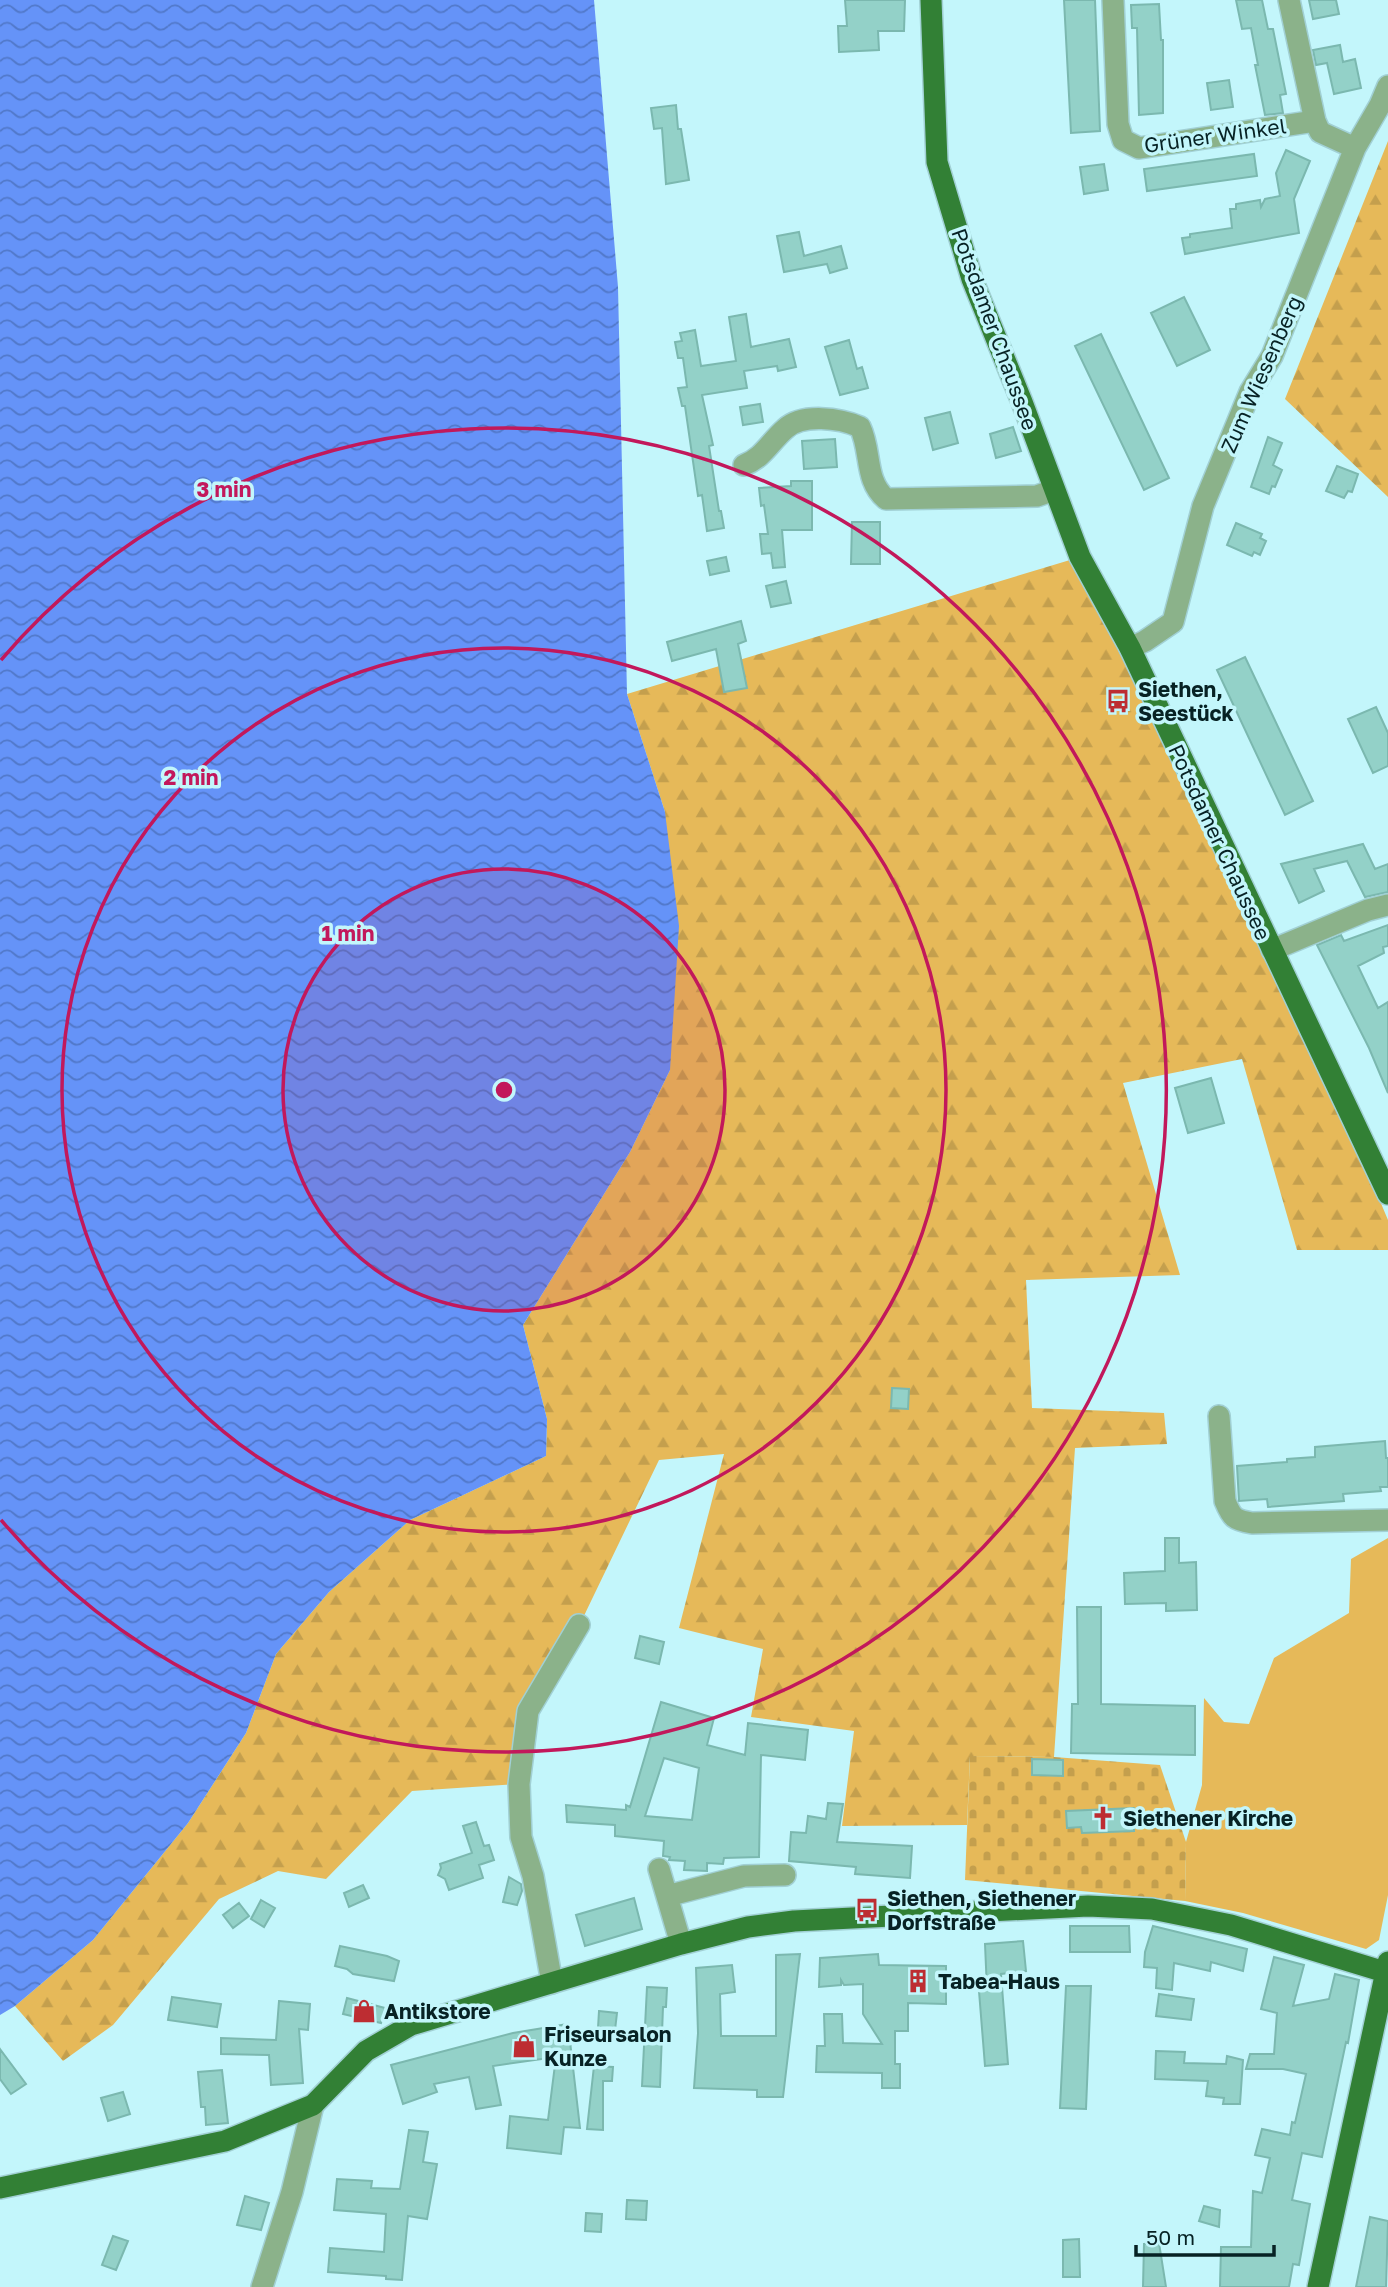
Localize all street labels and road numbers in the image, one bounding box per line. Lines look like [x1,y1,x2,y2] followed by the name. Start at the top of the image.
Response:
[1142,112,1288,158] street label: Grüner Winkel
[946,224,1044,434] street label: Potsdamer Chaussee
[1215,292,1307,456] street label: Zum Wiesenberg
[1163,740,1277,944] street label: Potsdamer Chaussee

